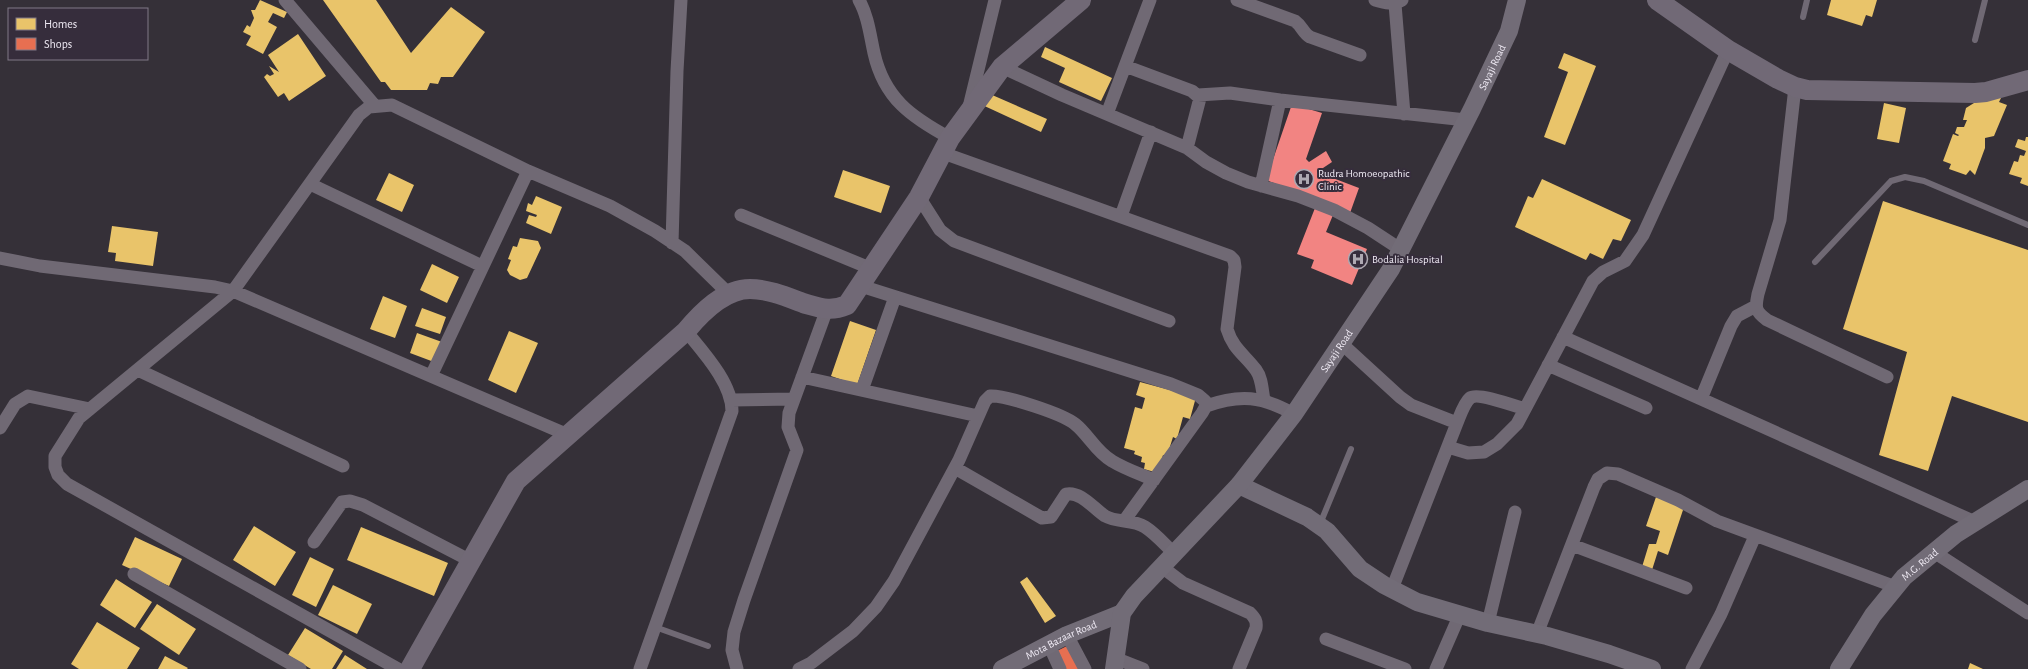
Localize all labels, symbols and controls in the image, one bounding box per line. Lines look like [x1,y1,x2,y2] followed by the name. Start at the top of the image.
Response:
[8,8,148,60] legend
[44,18,77,30] text: Homes
[44,38,72,50] text: Shops
[1477,43,1508,92] street label: Sayaji Road
[1293,168,1315,190] hospital icon: Rudra Homoeopathic Clinic
[1318,168,1410,192] place label: Rudra Homoeopathic Clinic
[1347,248,1369,270] hospital icon: Bodalia Hospital
[1372,254,1443,265] place label: Bodalia Hospital
[1319,327,1355,374] street label: Sayaji Road
[1900,546,1940,583] street label: M.G. Road
[1024,619,1099,662] street label: Mota Bazaar Road

